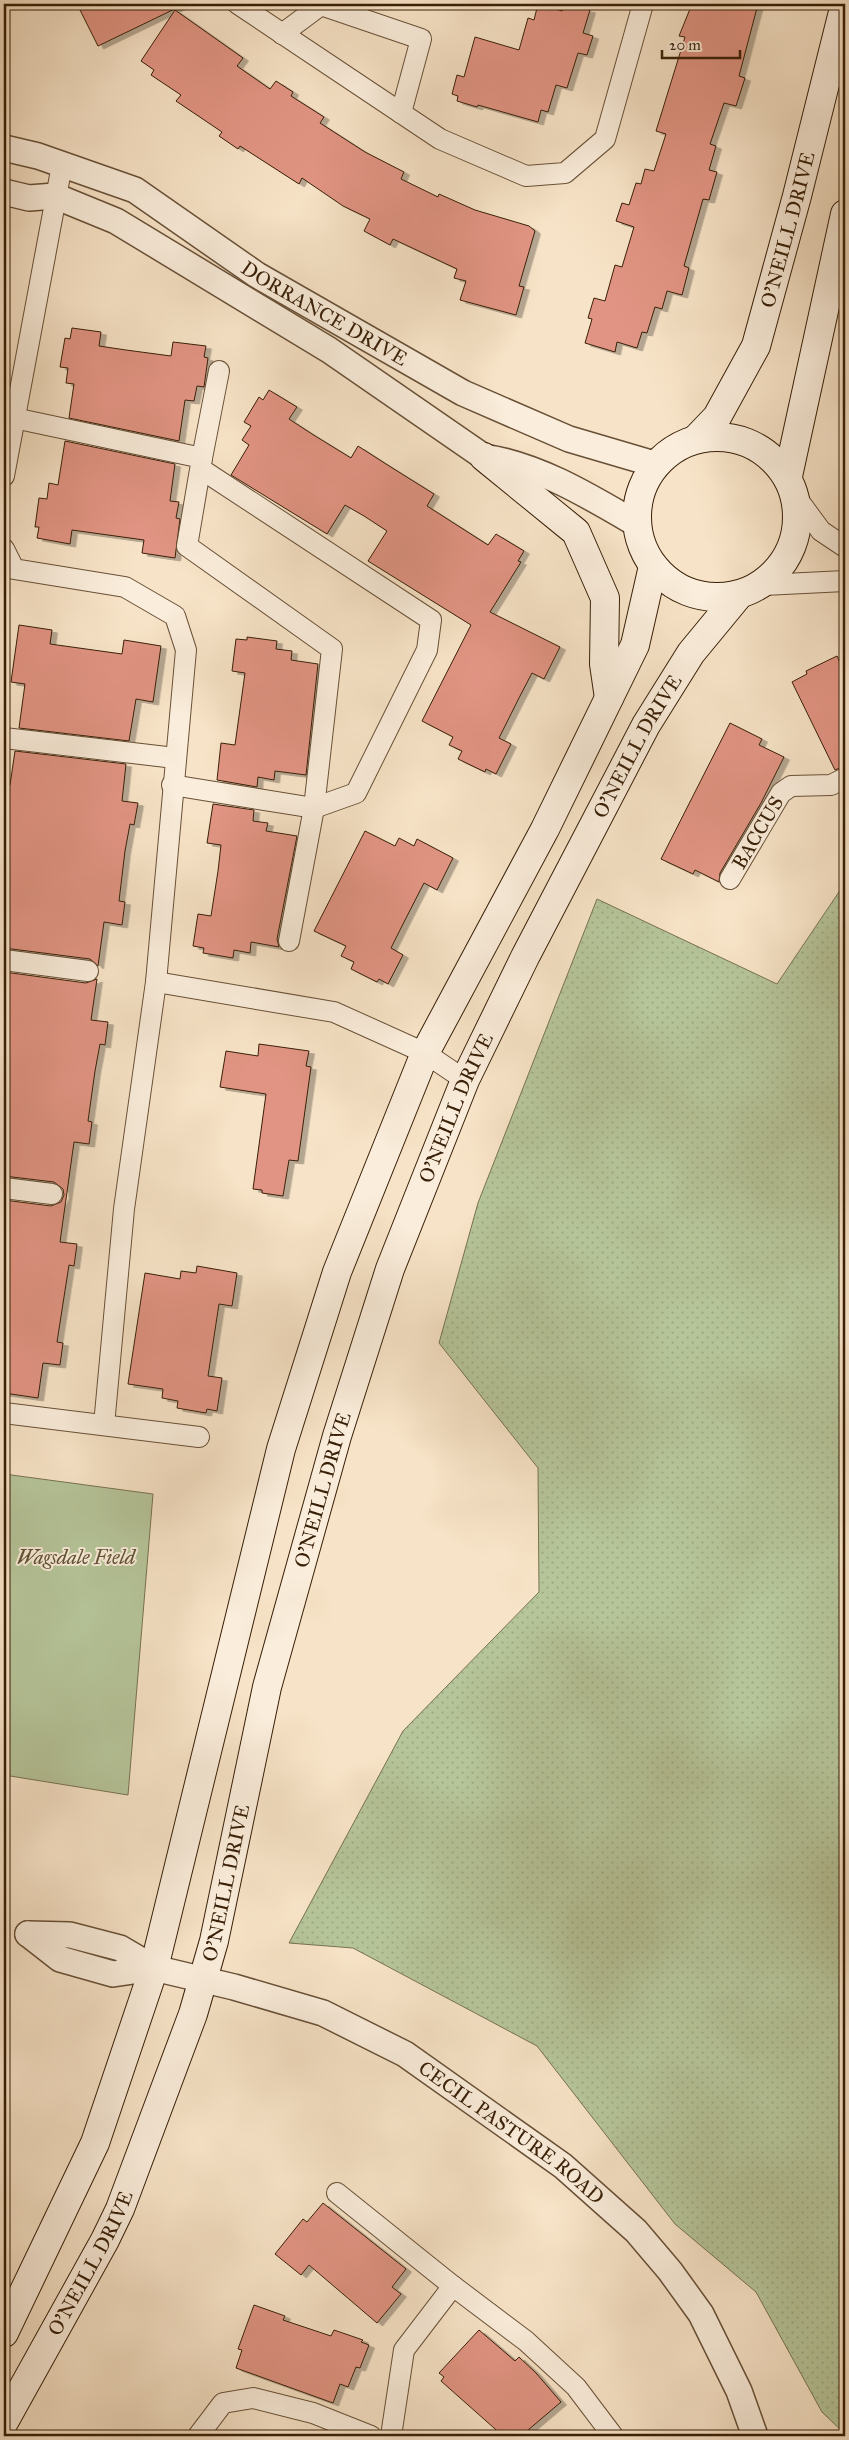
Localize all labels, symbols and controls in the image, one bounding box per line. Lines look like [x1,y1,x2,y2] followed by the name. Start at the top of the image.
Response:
[662,28,739,60] scale bar
[669,36,701,54] text: 20 m
[755,149,820,310] street label: O'NEILL DRIVE
[237,256,412,371] street label: DORRANCE DRIVE
[588,670,687,822] street label: O'NEILL DRIVE
[727,792,788,873] street label: BACCUS
[413,1029,498,1186] street label: O'NEILL DRIVE
[289,1409,356,1570] street label: O'NEILL DRIVE
[17,1545,137,1569] park label: Wagsdale Field
[197,1802,254,1964] street label: O'NEILL DRIVE
[414,2056,609,2209] street label: CECIL PASTURE ROAD
[42,2187,138,2340] street label: O'NEILL DRIVE

